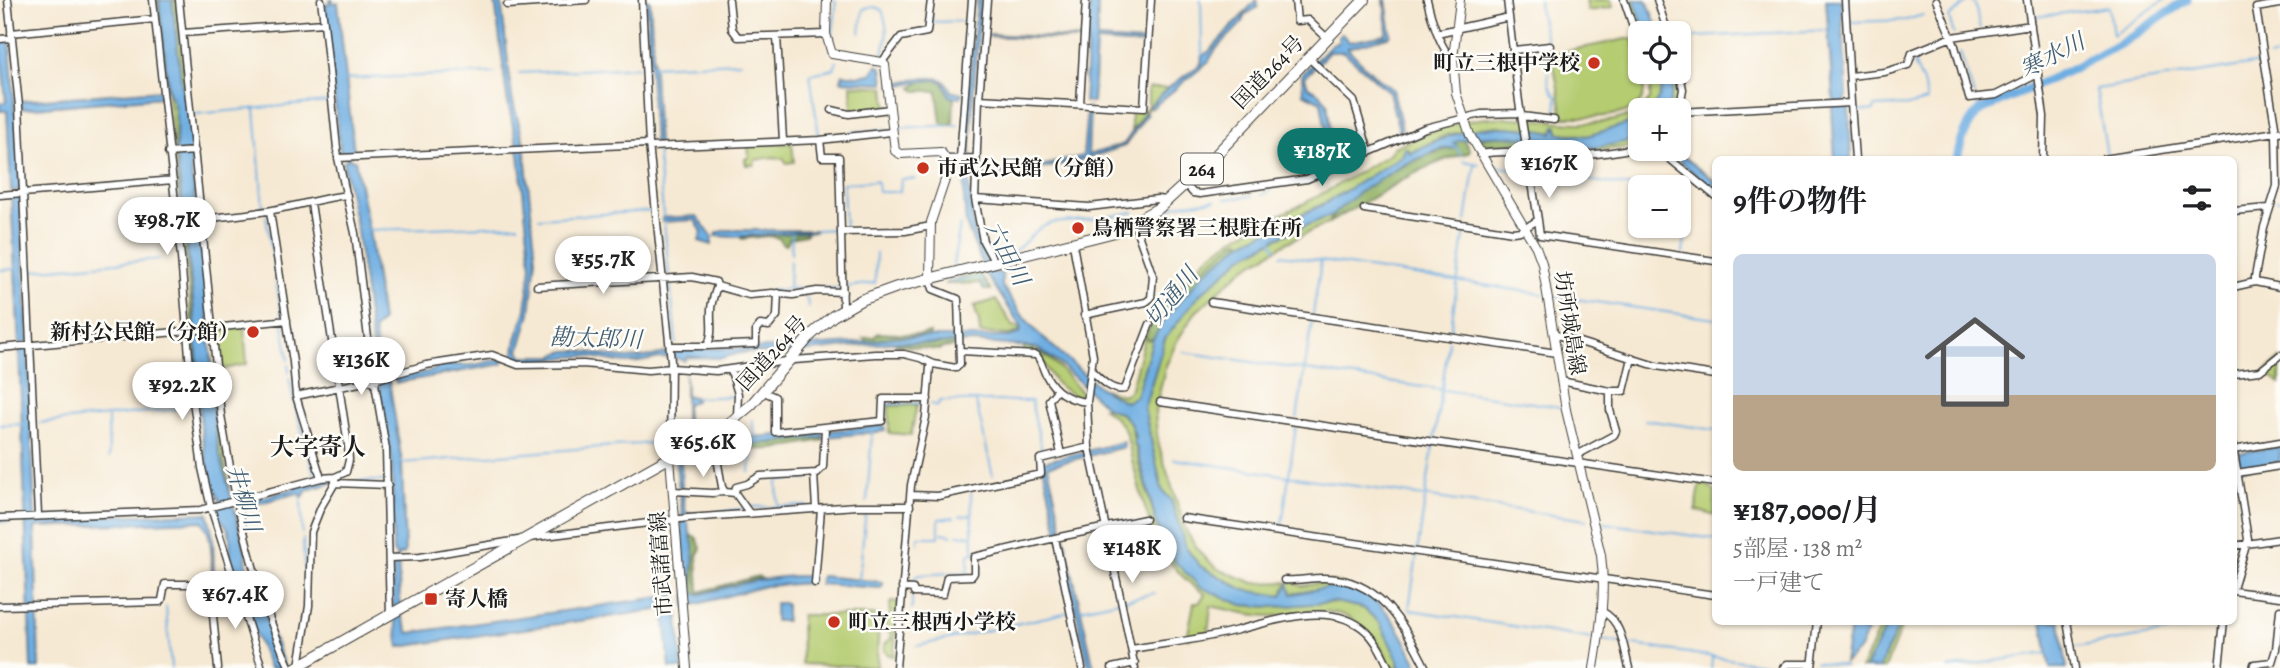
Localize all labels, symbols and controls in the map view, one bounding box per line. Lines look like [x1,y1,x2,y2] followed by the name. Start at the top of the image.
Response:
[1628,21,1691,238] map controls
[1628,21,1691,84] button: locate
[2014,25,2093,85] water label: 寒水川
[1226,29,1310,115] street label: 国道264号
[1433,49,1580,77] place label: 町立三根中学校
[1586,55,1602,71] marker: 町立三根中学校
[1628,98,1691,161] button: +
[1273,128,1371,188] pin: ¥187K
[1293,135,1351,166] text: ¥187K
[1500,140,1598,200] pin: ¥167K
[1520,147,1578,178] text: ¥167K
[937,154,1126,182] place label: 市武公民館（分館）
[1181,154,1223,184] road number: 264
[915,160,931,176] marker: 市武公民館（分館）
[1628,175,1691,238] button: −
[2178,179,2216,217] icon: filters
[1733,181,1867,221] text: 9件の物件
[110,198,224,257] pin: ¥98.7K
[134,204,200,235] text: ¥98.7K
[1092,214,1302,242] place label: 鳥栖警察署三根駐在所
[977,215,1038,294] water label: 六田川
[1070,220,1086,236] marker: 鳥栖警察署三根駐在所
[546,236,660,296] pin: ¥55.7K
[571,243,635,274] text: ¥55.7K
[1138,258,1207,334] water label: 切通川
[1548,269,1592,377] street label: 坊所城島線
[1912,299,2038,425] icon: home
[731,309,813,397] street label: 国道264号
[50,318,239,346] place label: 新村公民館（分館）
[549,321,645,356] water label: 勘太郎川
[245,324,261,340] marker: 新村公民館（分館）
[312,338,410,397] pin: ¥136K
[332,344,390,375] text: ¥136K
[125,362,239,422] pin: ¥92.2K
[148,369,216,400] text: ¥92.2K
[646,420,760,479] pin: ¥65.6K
[670,426,736,457] text: ¥65.6K
[270,431,366,463] district label: 大字寄人
[219,461,269,538] water label: 井柳川
[1733,490,1881,530] text: ¥187,000/月
[643,511,679,617] street label: 市武諸富線
[1083,526,1181,585] pin: ¥148K
[1103,532,1161,563] text: ¥148K
[1733,533,1862,564] text: 5部屋 · 138 m²
[1733,567,1825,598] text: 一戸建て
[178,572,292,631] pin: ¥67.4K
[202,578,268,609] text: ¥67.4K
[445,585,508,613] place label: 寄人橋
[423,591,439,607] marker: 寄人橋
[848,608,1016,636] place label: 町立三根西小学校
[826,614,842,630] marker: 町立三根西小学校

